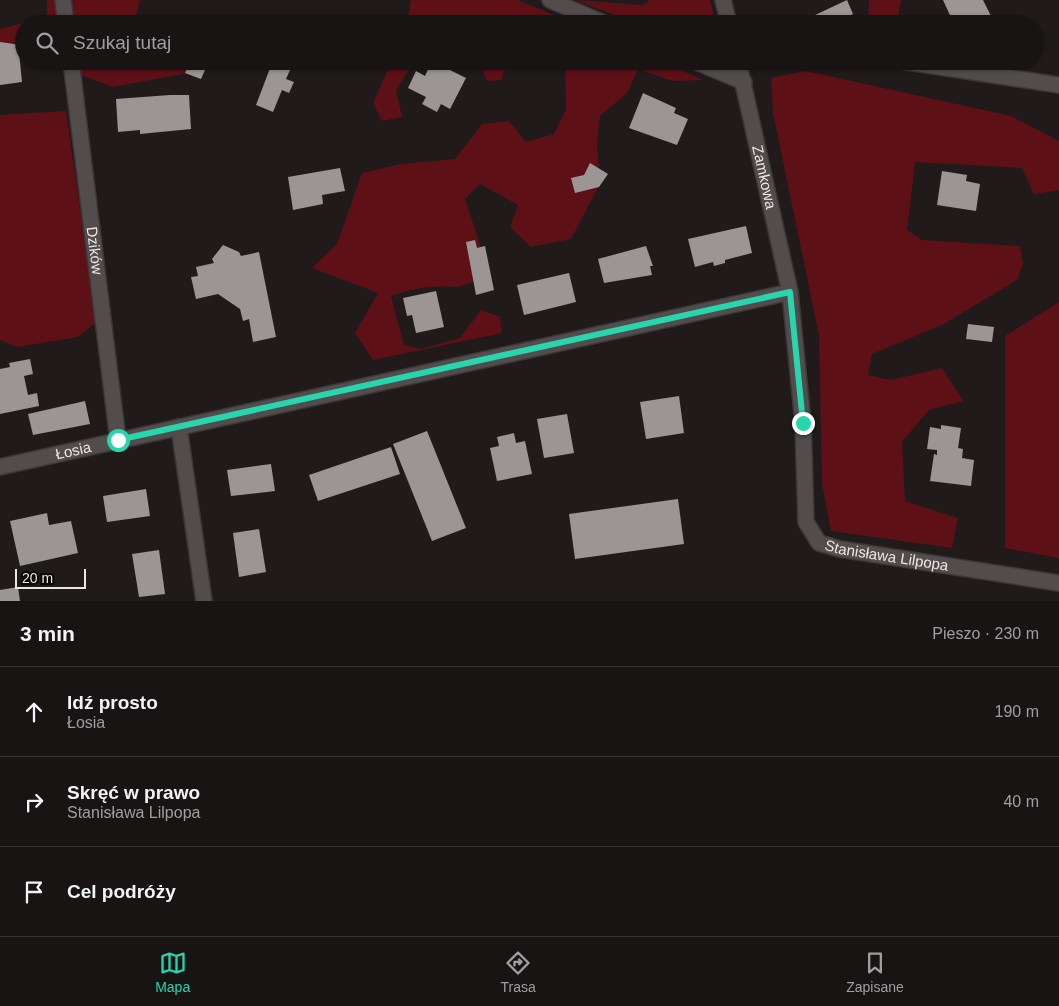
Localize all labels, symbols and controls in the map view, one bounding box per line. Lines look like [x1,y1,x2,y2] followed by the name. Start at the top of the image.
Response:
[15,15,1044,70] search box
[33,29,61,57] icon: search
[73,32,171,53] text: Szukaj tutaj
[749,143,780,211] street label: Zamkowa
[84,225,106,276] street label: Dzików
[792,412,815,435] route end
[107,429,130,452] route start
[54,438,93,462] street label: Łosia
[823,536,950,574] street label: Stanisława Lilpopa
[15,566,86,589] scale bar
[22,570,53,586] text: 20 m
[20,622,75,645] text: 3 min
[932,625,1039,642] text: Pieszo · 230 m
[67,692,158,713] text: Idź prosto
[20,698,48,726] icon: ahead
[995,703,1039,720] text: 190 m
[67,714,105,731] text: Łosia
[67,782,200,803] text: Skręć w prawo
[20,788,48,816] icon: right
[1003,793,1039,810] text: 40 m
[67,804,200,821] text: Stanisława Lilpopa
[20,878,48,906] icon: arrive
[67,881,176,902] text: Cel podróży
[155,949,190,995] tab: Mapa
[501,949,536,995] tab: Trasa
[846,949,904,995] tab: Zapisane

